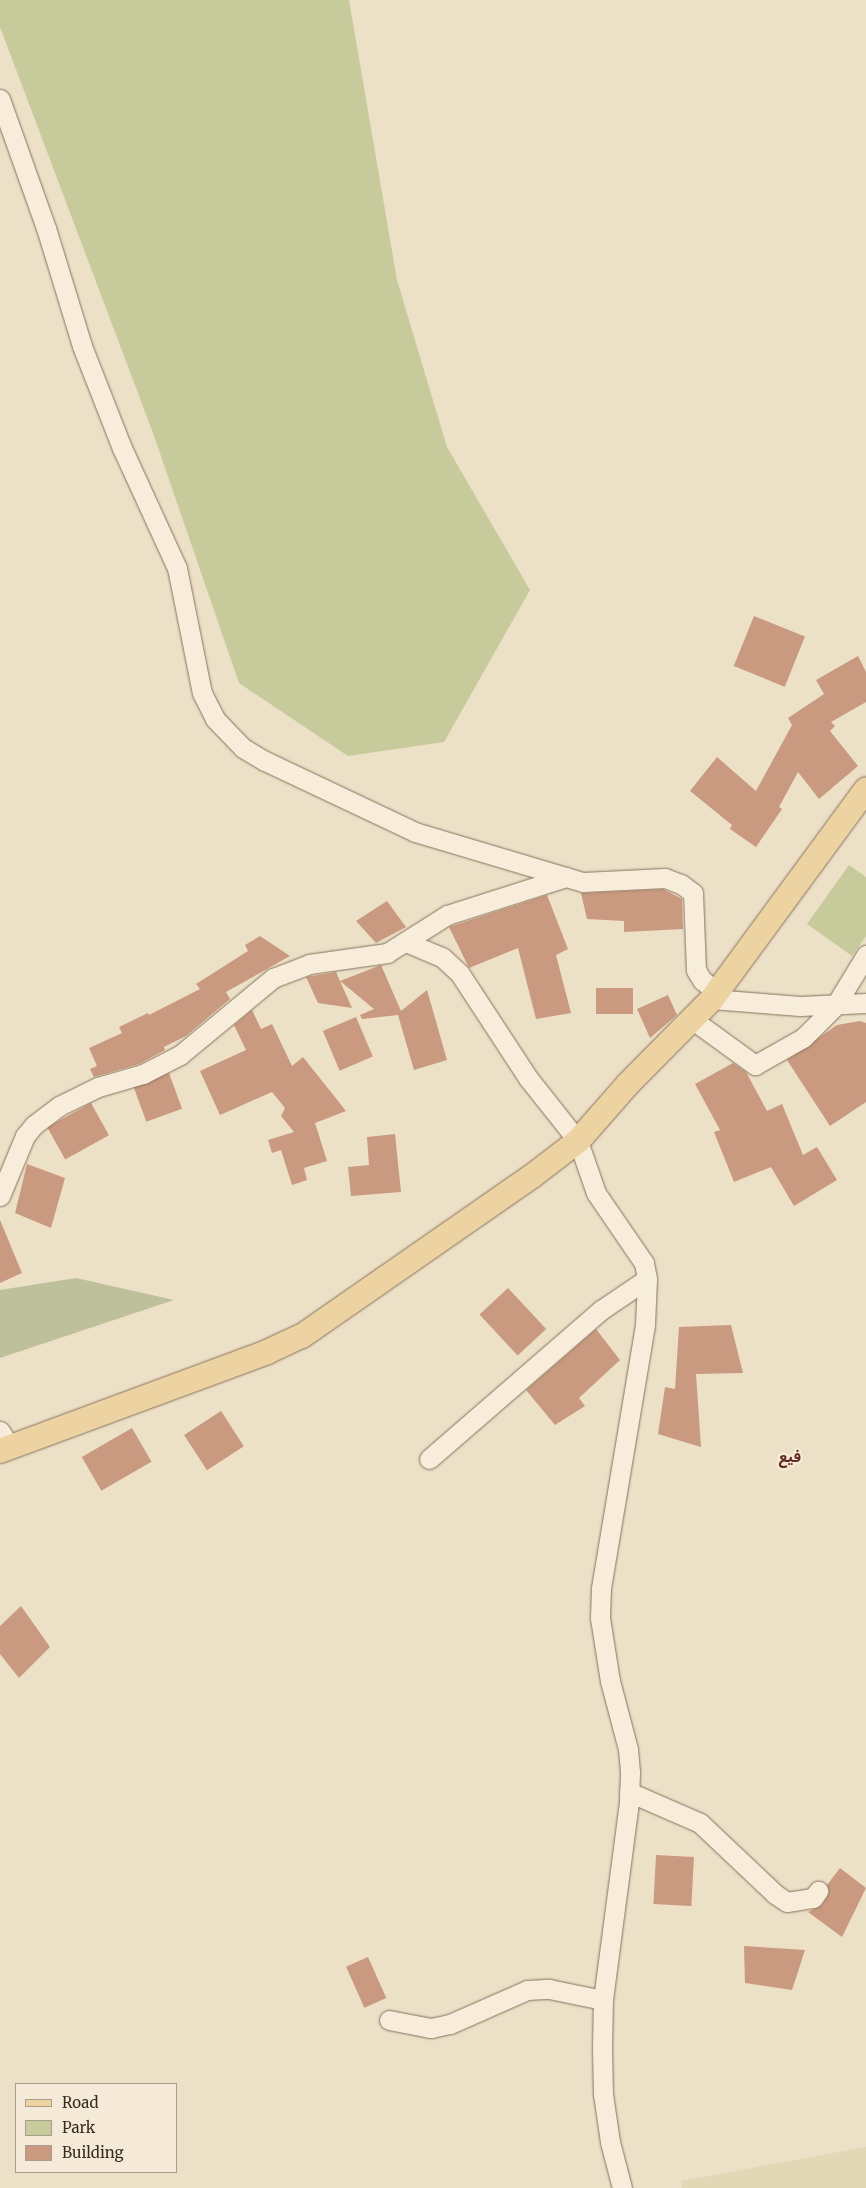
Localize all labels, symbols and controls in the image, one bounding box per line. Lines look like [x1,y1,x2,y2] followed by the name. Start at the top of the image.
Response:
[779,1448,801,1466] district label: فيع
[15,2083,178,2173] legend
[62,2093,98,2112] text: Road
[62,2118,95,2137] text: Park
[62,2143,124,2162] text: Building

